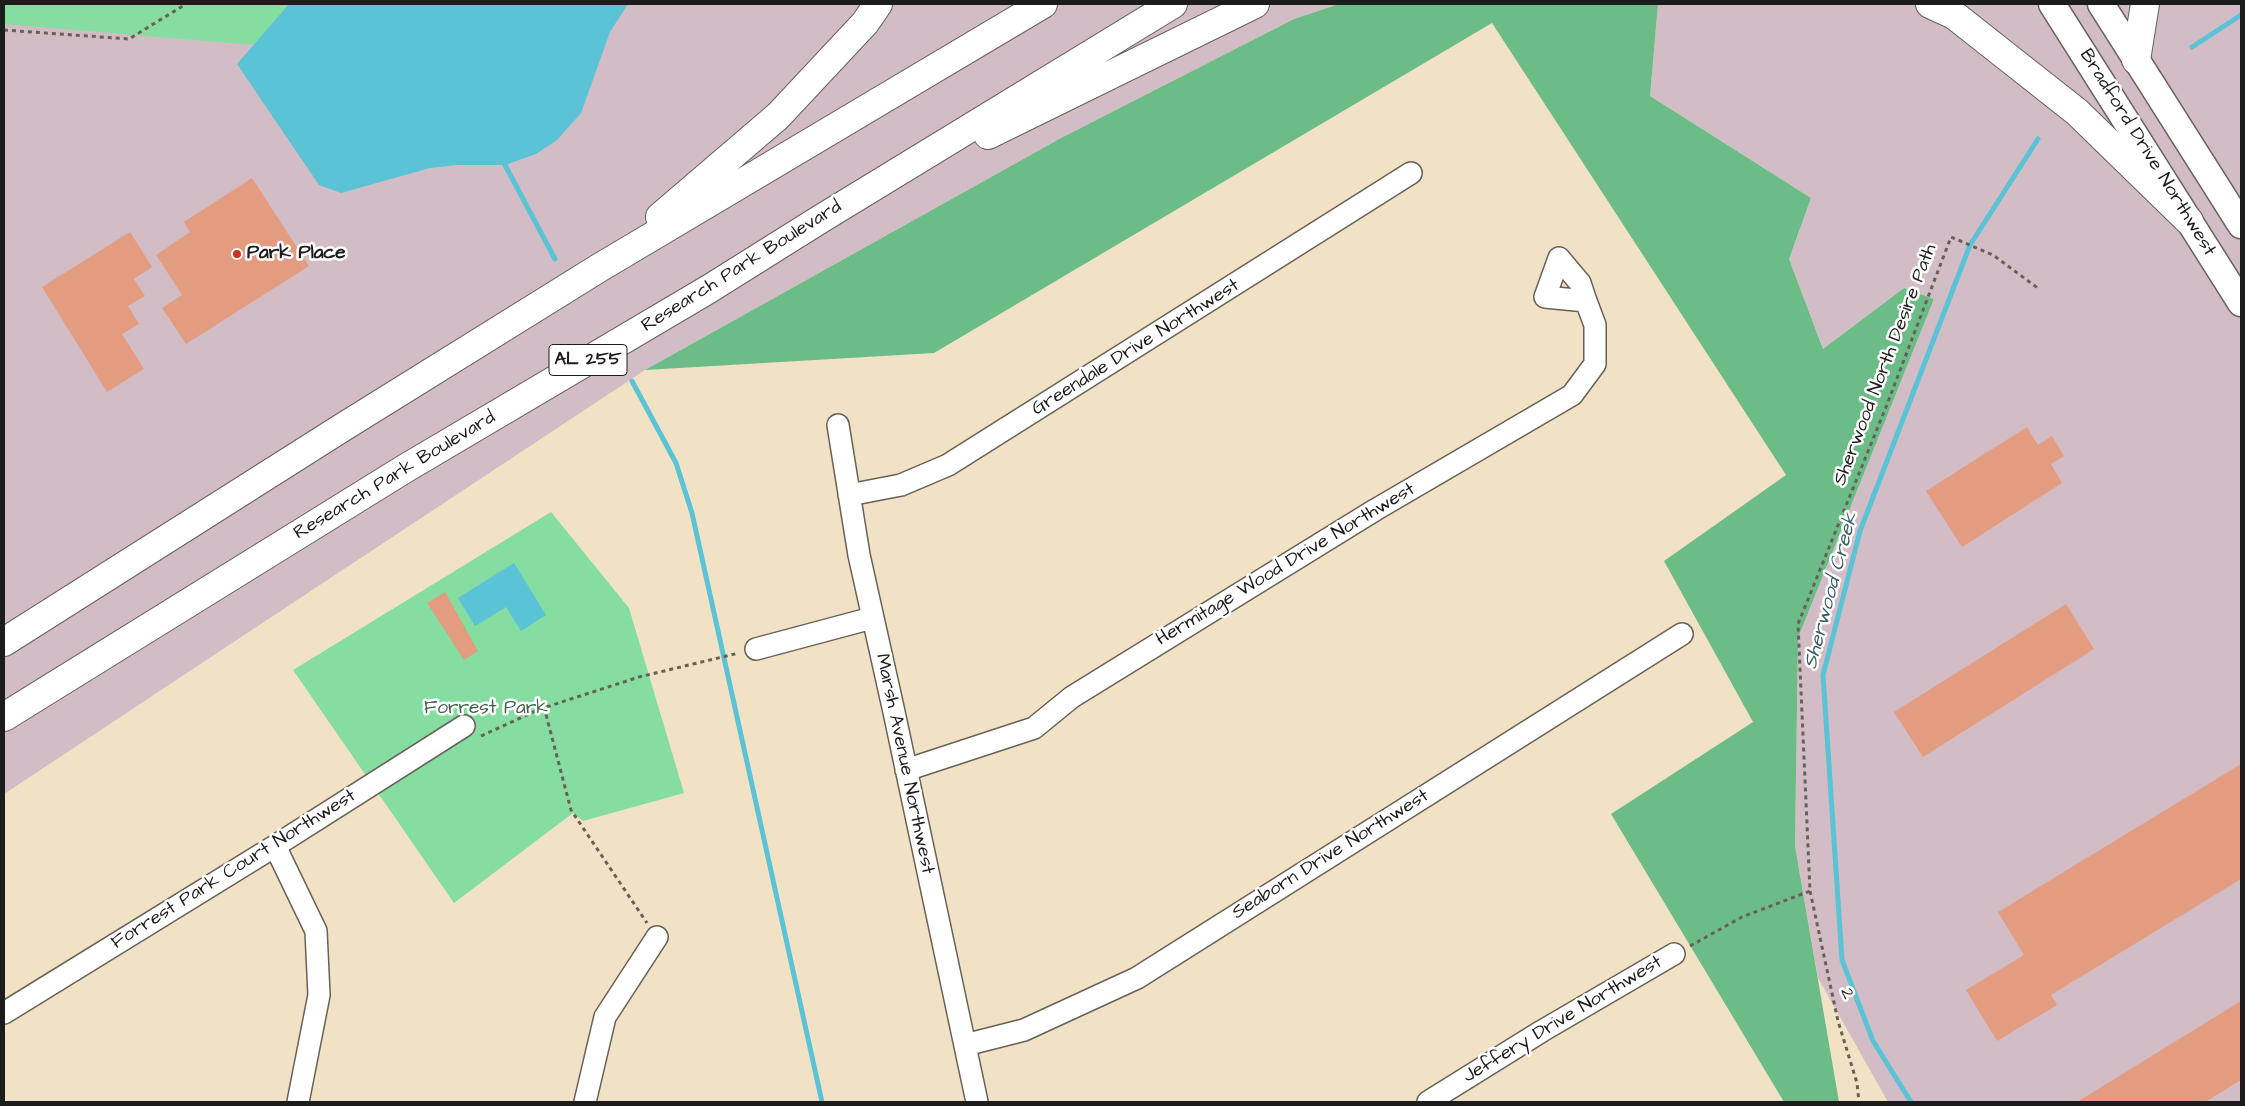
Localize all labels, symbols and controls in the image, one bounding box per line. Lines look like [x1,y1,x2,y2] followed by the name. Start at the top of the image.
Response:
[2074,45,2220,261] street label: Bradford Drive Northwest
[638,196,846,338] street label: Research Park Boulevard
[1829,241,1943,489] street label: Sherwood North Desire Path
[247,243,346,265] place label: Park Place
[231,248,243,260] marker: Park Place
[1028,275,1244,421] street label: Greendale Drive Northwest
[549,344,627,376] road number: AL 255
[290,407,500,545] street label: Research Park Boulevard
[1152,478,1420,652] street label: Hermitage Wood Drive Northwest
[1800,510,1864,672] water label: Sherwood Creek
[869,652,939,876] street label: Marsh Avenue Northwest
[424,698,548,720] park label: Forrest Park
[108,785,360,955] street label: Forrest Park Court Northwest
[1228,785,1434,925] street label: Seaborn Drive Northwest
[1459,951,1667,1089] street label: Jeffery Drive Northwest
[1834,986,1858,1002] street label: 2

